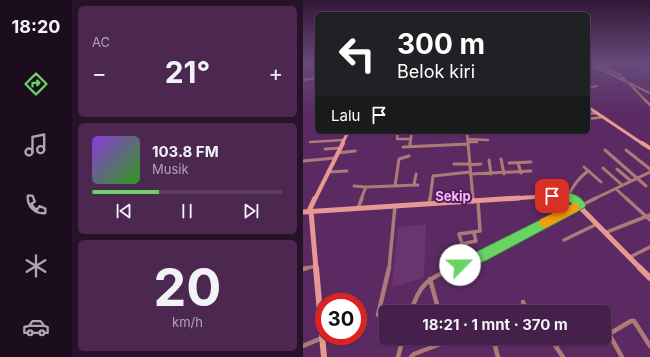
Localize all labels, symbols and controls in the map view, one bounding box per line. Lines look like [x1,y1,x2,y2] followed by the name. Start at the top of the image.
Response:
[12,16,60,37] text: 18:20
[397,27,485,61] text: 300 m
[331,28,383,80] icon: left
[92,34,110,50] text: AC
[165,54,210,90] text: 21°
[92,60,107,86] text: −
[268,60,283,86] text: +
[397,61,475,82] text: Belok kiri
[22,70,50,98] icon: directions
[368,104,390,126] icon: arrive
[331,106,360,125] text: Lalu
[22,131,50,159] icon: music
[152,142,219,161] text: 103.8 FM
[152,161,189,177] text: Musik
[535,179,569,213] pin
[541,185,563,207] icon: arrive
[435,188,471,204] district label: Sekip
[22,191,50,219] icon: phone
[113,200,135,222] icon: previous
[176,200,198,222] icon: pause
[240,200,262,222] icon: next
[439,244,481,286] position arrow
[22,252,50,280] icon: climate
[154,256,221,319] text: 20
[315,293,367,345] speed limit sign: 30
[22,313,50,341] icon: car
[172,314,203,330] text: km/h
[422,315,568,334] text: 18:21 · 1 mnt · 370 m

